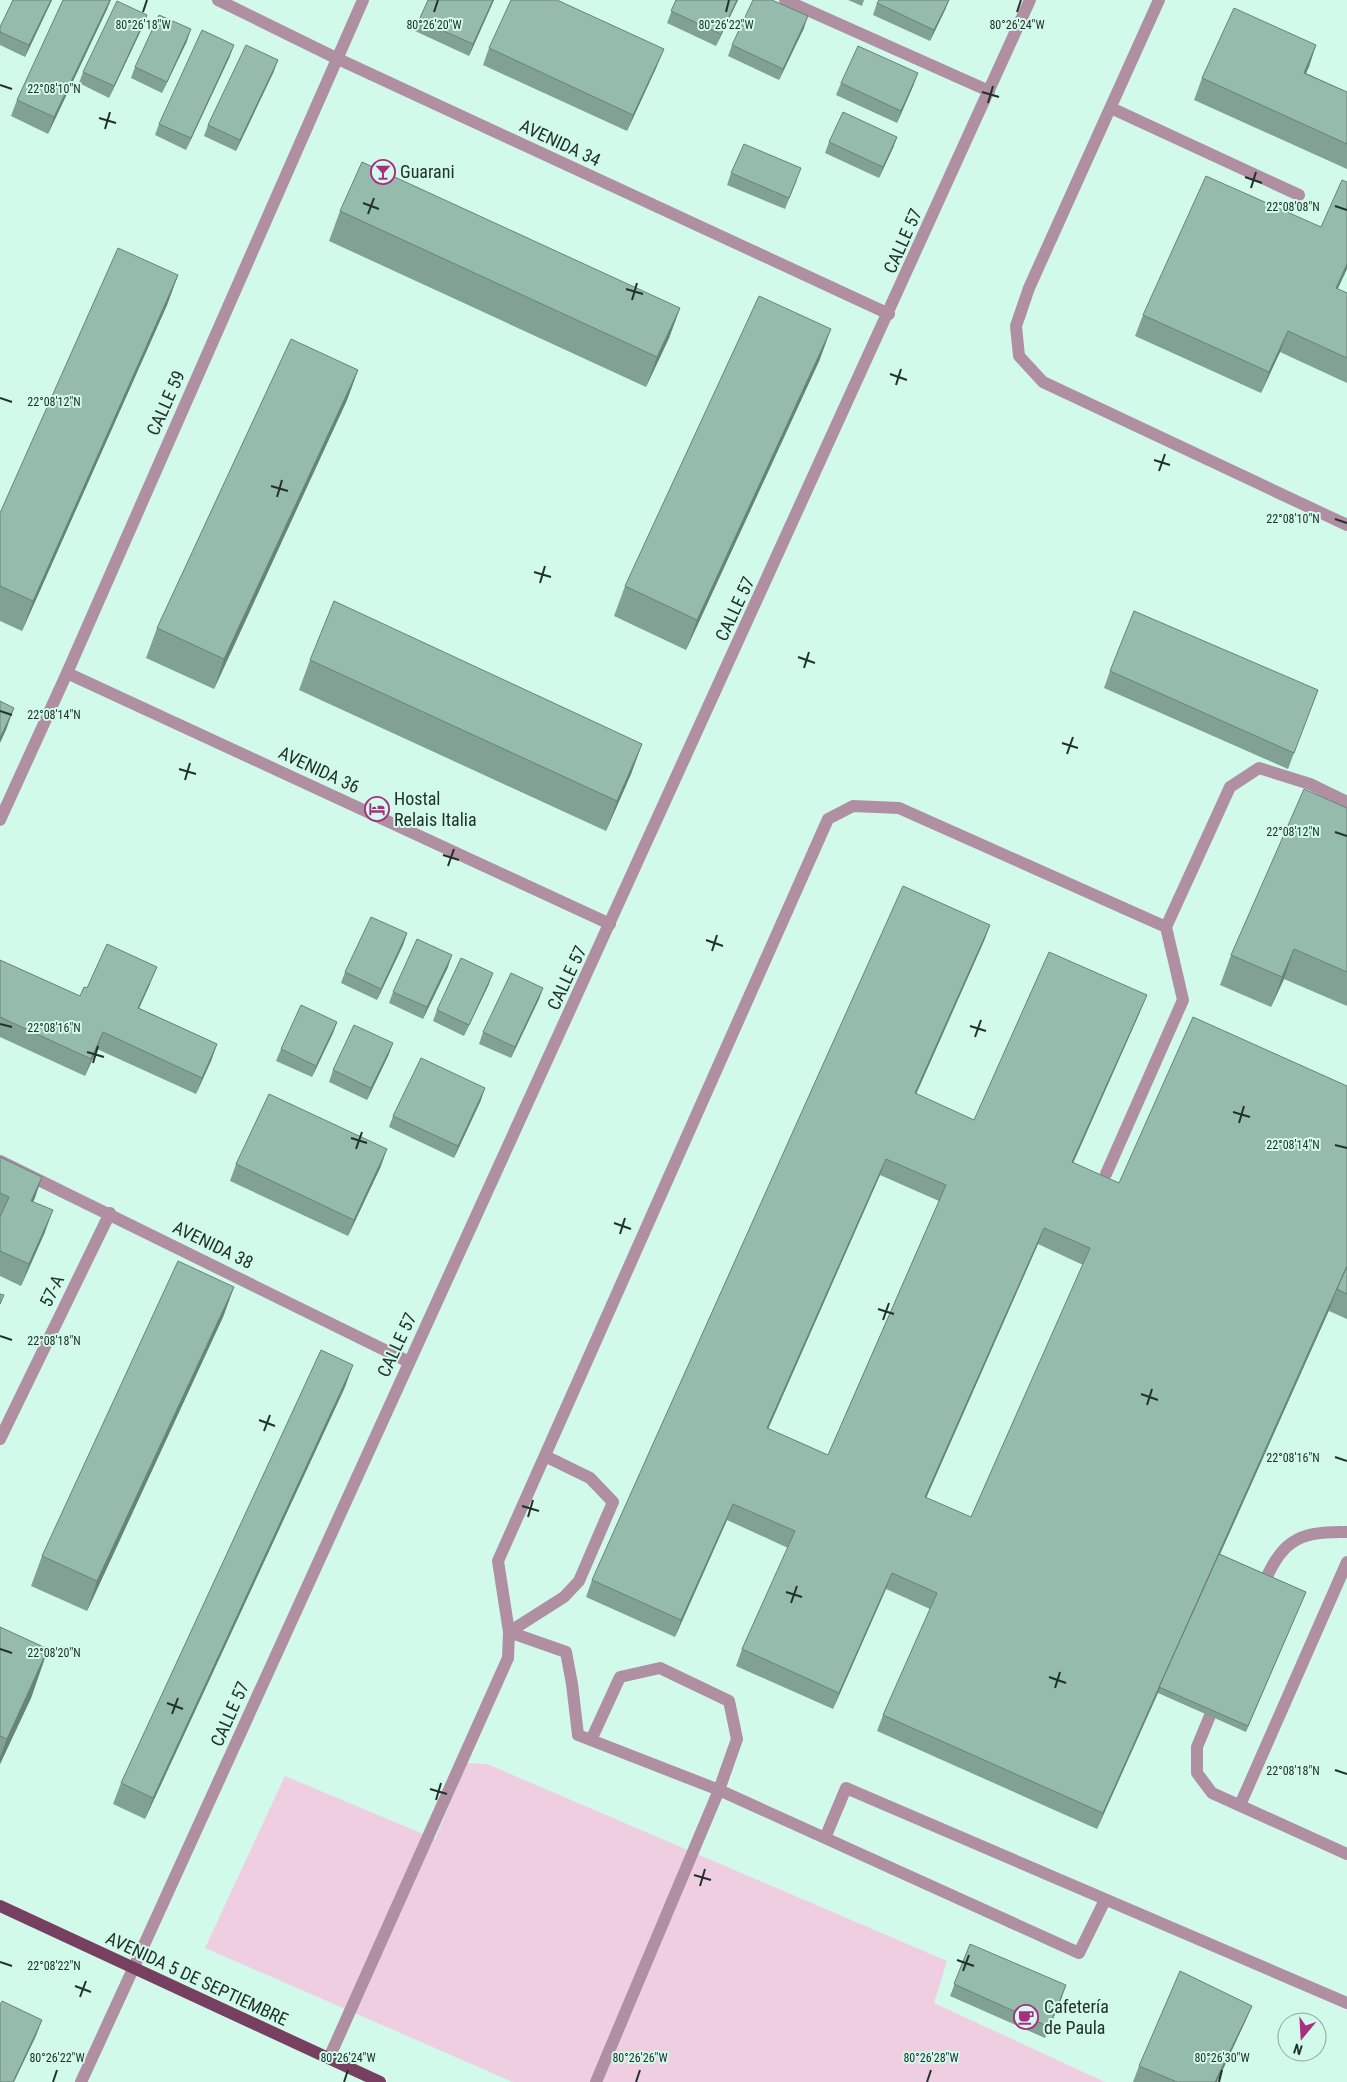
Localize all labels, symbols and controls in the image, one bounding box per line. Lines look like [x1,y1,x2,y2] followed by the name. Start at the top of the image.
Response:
[115,18,171,32] text: 80°26'18"W
[406,18,462,32] text: 80°26'20"W
[698,18,754,32] text: 80°26'22"W
[989,18,1045,32] text: 80°26'24"W
[27,82,81,96] text: 22°08'10"N
[516,115,604,170] street label: AVENIDA 34
[370,159,396,185] bar icon: Guarani
[400,161,455,182] place label: Guarani
[1266,200,1320,214] text: 22°08'08"N
[879,205,926,276] street label: CALLE 57
[142,367,189,438] street label: CALLE 59
[27,395,81,409] text: 22°08'12"N
[1266,512,1320,526] text: 22°08'10"N
[711,573,759,644] street label: CALLE 57
[27,708,81,722] text: 22°08'14"N
[275,742,363,797] street label: AVENIDA 36
[394,788,477,830] place label: Hostal Relais Italia
[364,796,390,822] hotel icon: Hostal Relais Italia
[1266,825,1320,839] text: 22°08'12"N
[543,942,591,1013] street label: CALLE 57
[27,1021,81,1035] text: 22°08'16"N
[1266,1138,1320,1152] text: 22°08'14"N
[170,1216,257,1273] street label: AVENIDA 38
[35,1271,68,1310] street label: 57-A
[373,1309,421,1380] street label: CALLE 57
[27,1334,81,1348] text: 22°08'18"N
[1266,1451,1320,1465] text: 22°08'16"N
[27,1646,81,1660] text: 22°08'20"N
[206,1678,253,1749] street label: CALLE 57
[1266,1764,1320,1778] text: 22°08'18"N
[103,1927,292,2030] street label: AVENIDA 5 DE SEPTIEMBRE
[27,1959,81,1973] text: 22°08'22"N
[1044,1996,1109,2038] place label: Cafetería de Paula
[1013,2004,1039,2030] cafe icon: Cafetería de Paula
[1277,2012,1327,2062] north arrow
[1291,2040,1305,2058] text: N
[29,2051,85,2065] text: 80°26'22"W
[320,2051,376,2065] text: 80°26'24"W
[612,2051,668,2065] text: 80°26'26"W
[903,2051,959,2065] text: 80°26'28"W
[1194,2051,1250,2065] text: 80°26'30"W

